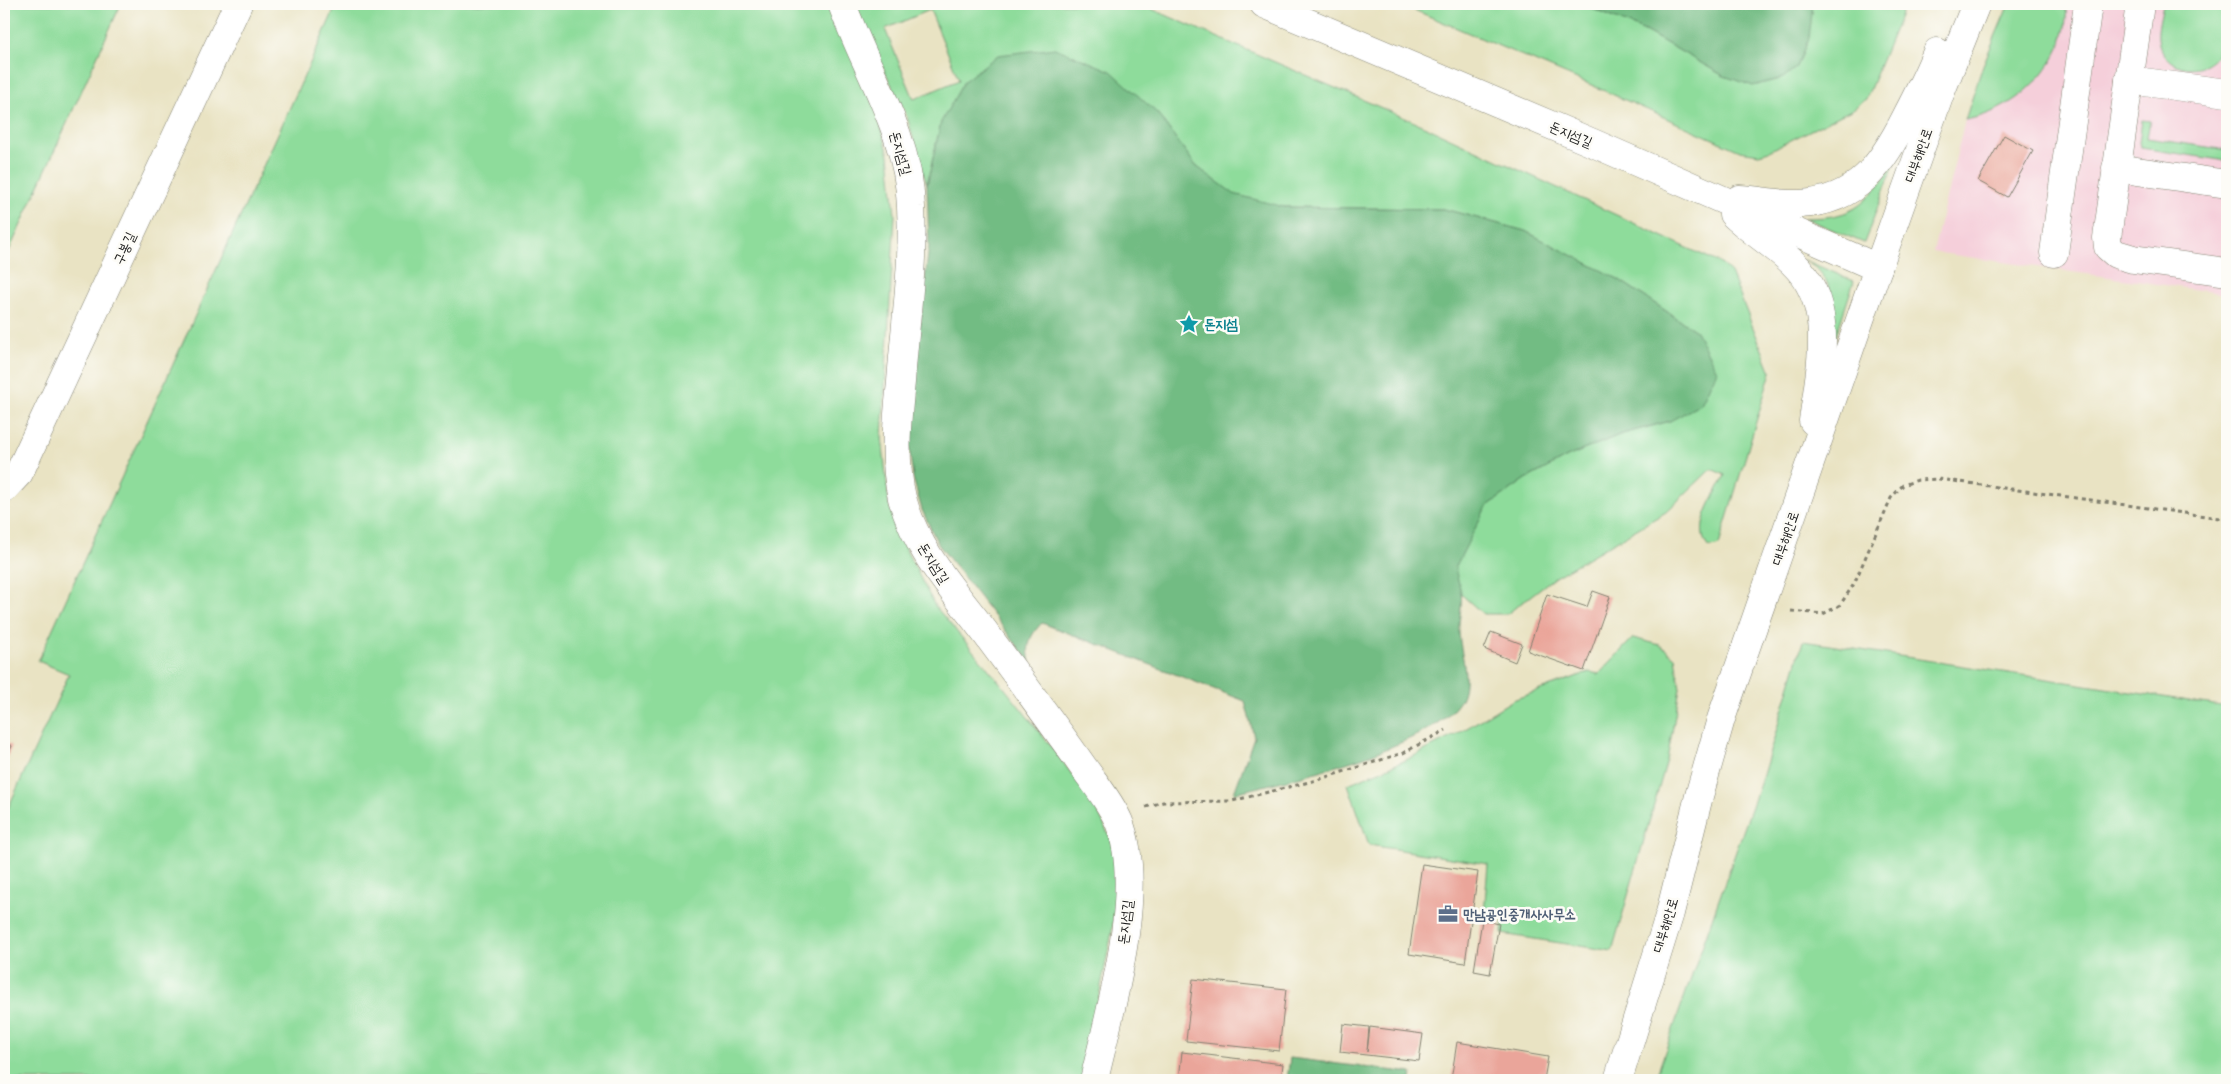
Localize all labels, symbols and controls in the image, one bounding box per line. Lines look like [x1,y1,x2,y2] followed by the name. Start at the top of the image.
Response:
[1546,120,1595,153] street label: 돈지섬길
[1903,126,1938,185] street label: 대부해안로
[884,130,913,178] street label: 돈지섬길
[111,229,141,268] street label: 구봉길
[1178,313,1200,335] place icon: 돈지섬
[1204,318,1238,335] place label: 돈지섬
[1770,509,1805,568] street label: 대부해안로
[913,541,951,589] street label: 돈지섬길
[1651,896,1684,955] street label: 대부해안로
[1116,898,1139,946] street label: 돈지섬길
[1437,903,1459,925] office icon: 만남공인중개사사무소
[1463,908,1576,925] place label: 만남공인중개사사무소

